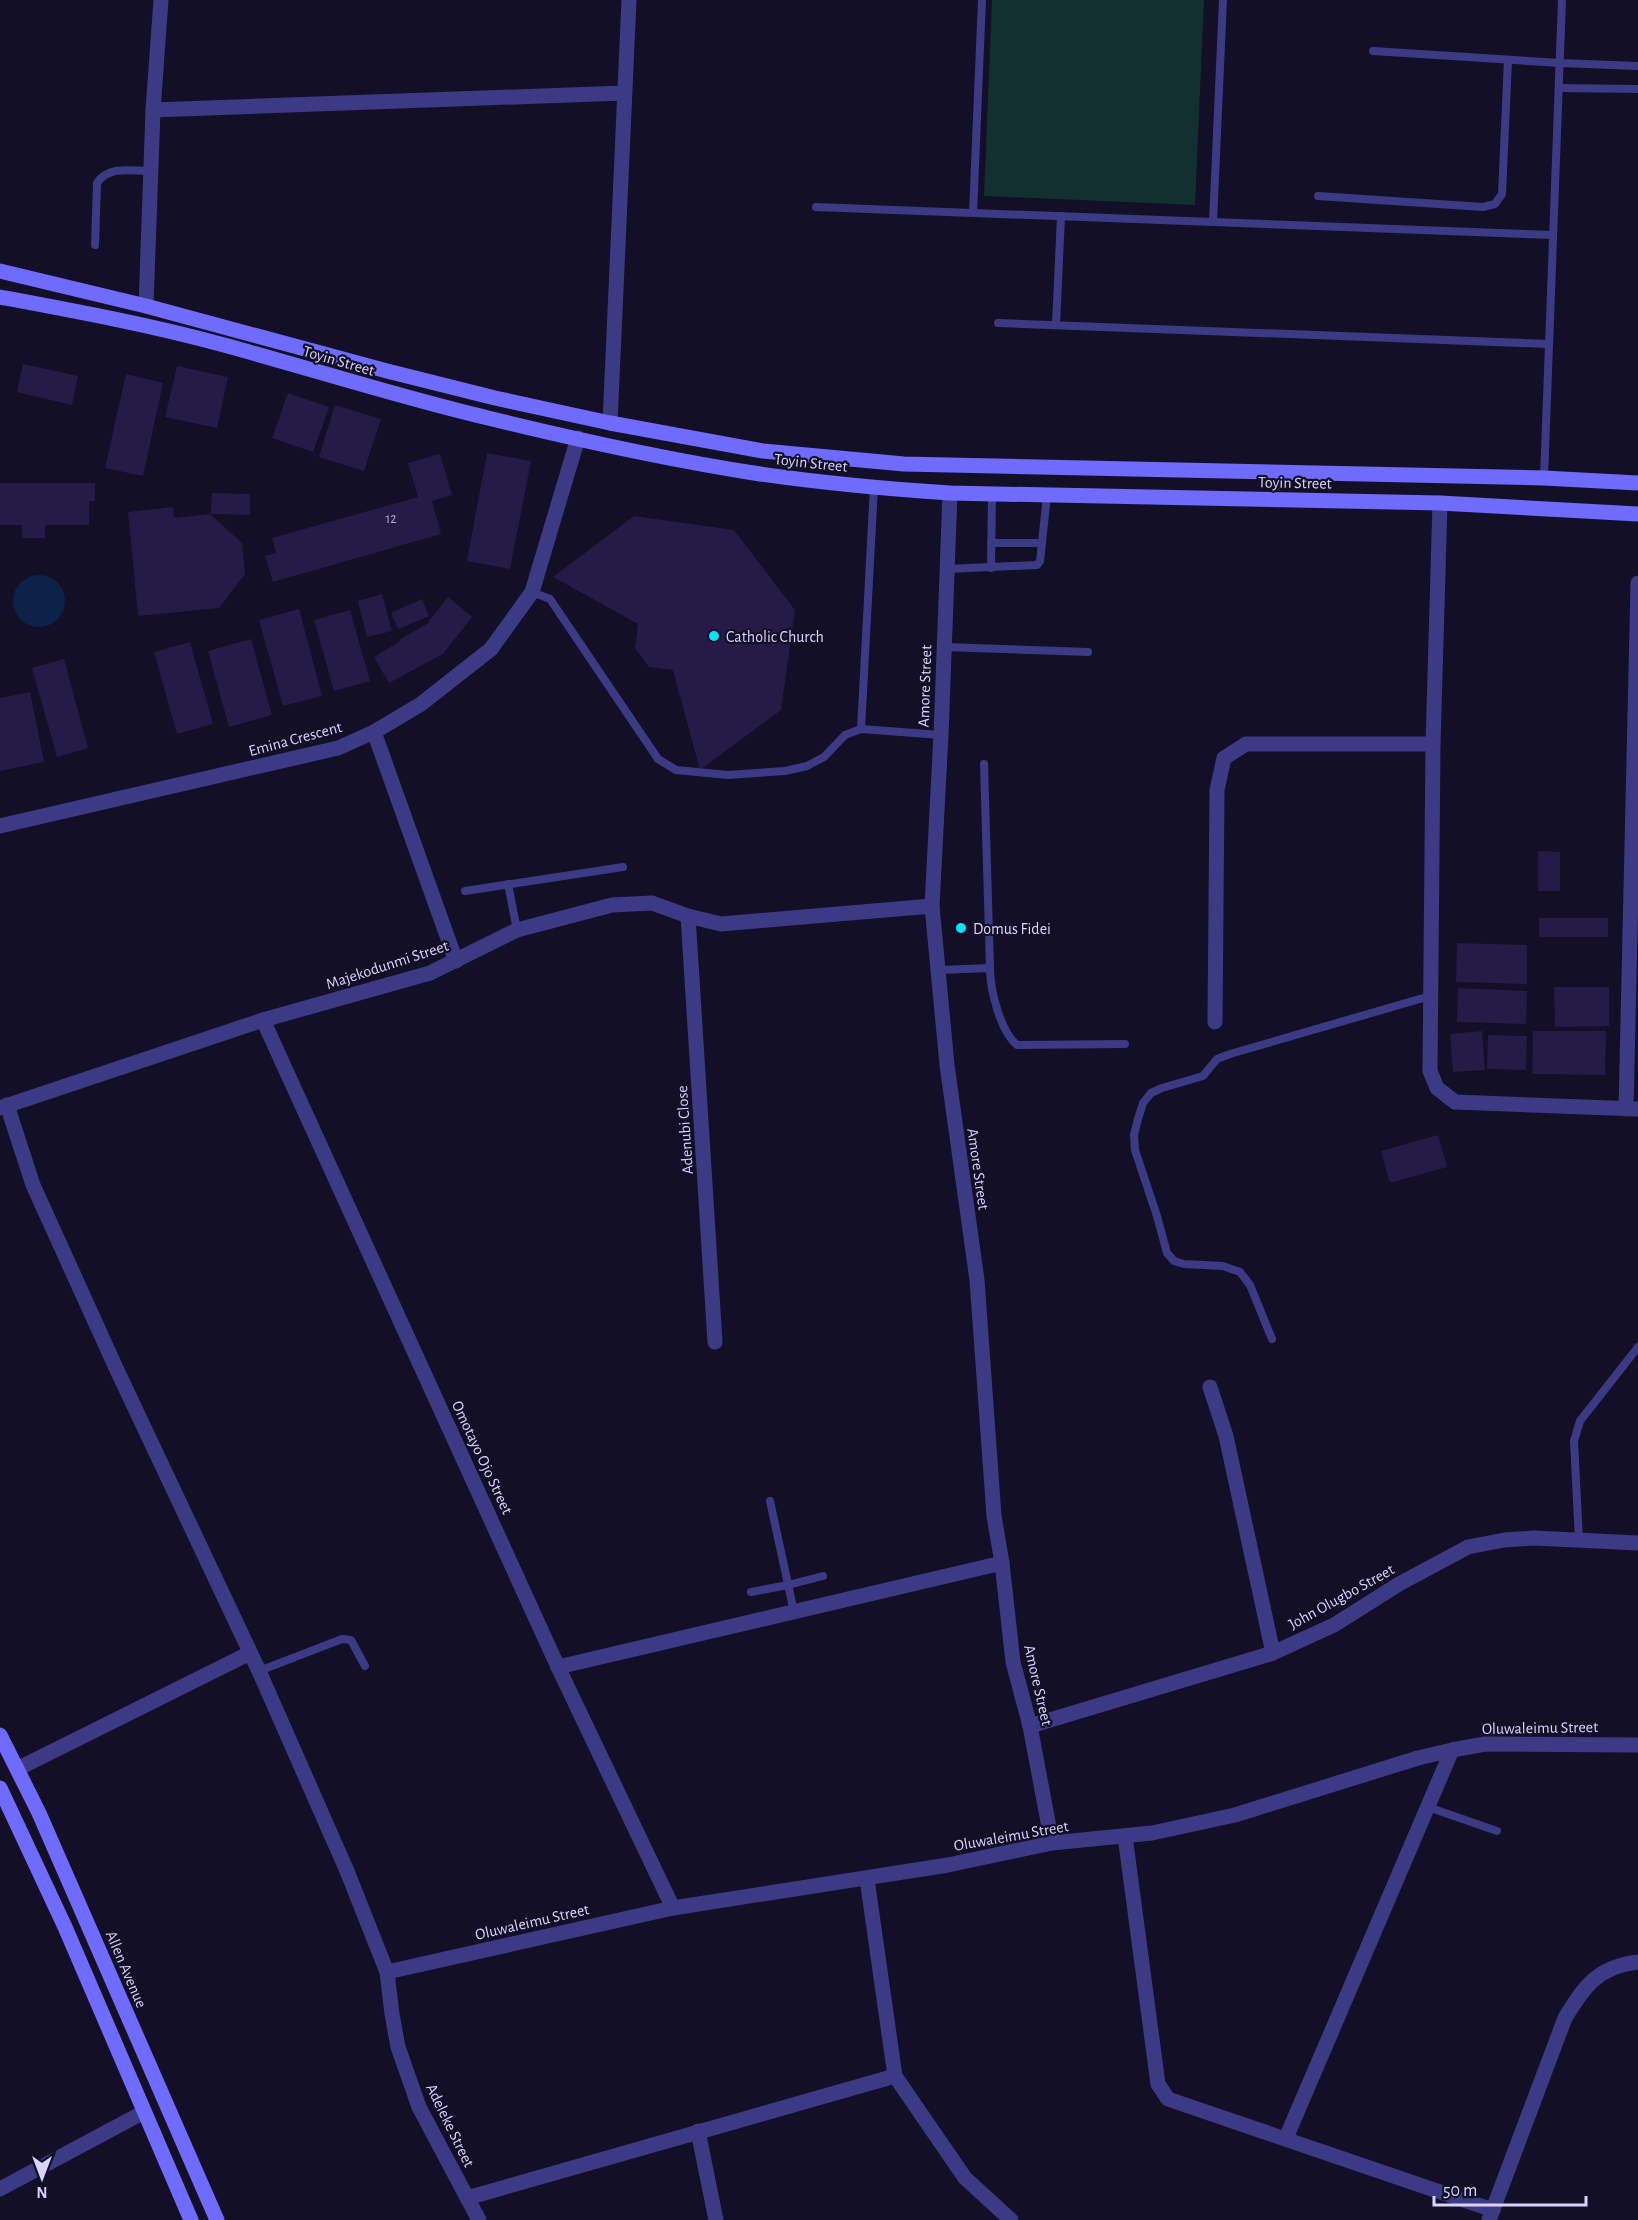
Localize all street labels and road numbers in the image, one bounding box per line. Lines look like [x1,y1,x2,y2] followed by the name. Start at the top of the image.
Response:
[301,343,376,380] street label: Toyin Street
[773,451,848,476] street label: Toyin Street
[1258,474,1332,493] street label: Toyin Street
[916,645,934,727] street label: Amore Street
[247,719,344,759] street label: Emina Crescent
[324,938,451,993] street label: Majekodunmi Street
[674,1085,696,1175] street label: Adenubi Close
[964,1127,992,1211] street label: Amore Street
[448,1398,515,1517] street label: Omotayo Ojo Street
[1286,1561,1397,1632] street label: John Olugbo Street
[1021,1643,1055,1727] street label: Amore Street
[1482,1719,1598,1737] street label: Oluwaleimu Street
[952,1818,1070,1854] street label: Oluwaleimu Street
[474,1901,591,1943] street label: Oluwaleimu Street
[103,1928,149,2010] street label: Allen Avenue
[423,2081,477,2170] street label: Adeleke Street

